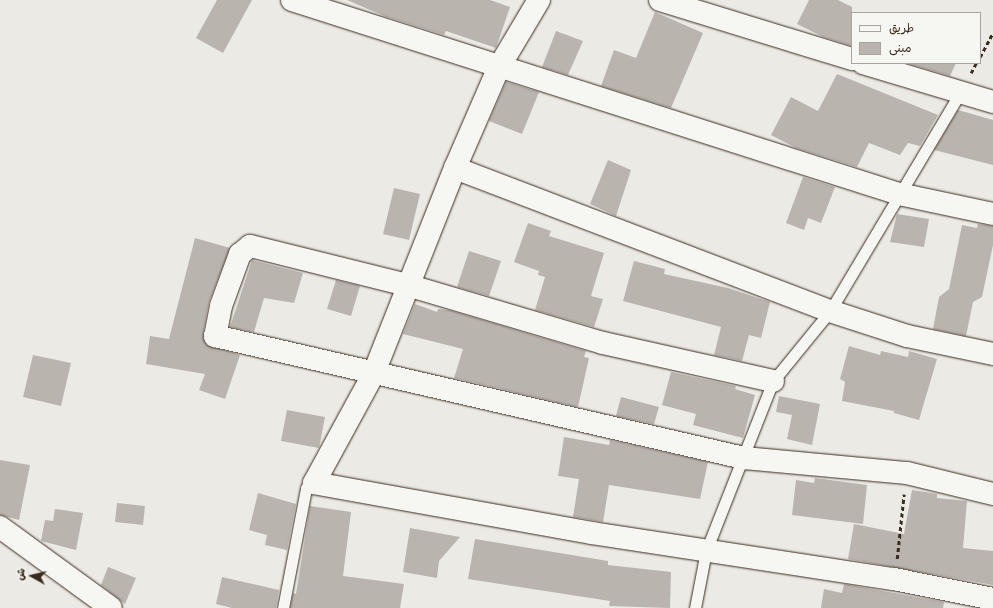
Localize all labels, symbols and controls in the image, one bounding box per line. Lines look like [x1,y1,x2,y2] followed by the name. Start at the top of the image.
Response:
[851,12,981,64] legend
[889,18,914,36] text: طريق
[889,38,912,56] text: مبنى
[12,556,52,596] north arrow
[10,567,29,581] text: ش

